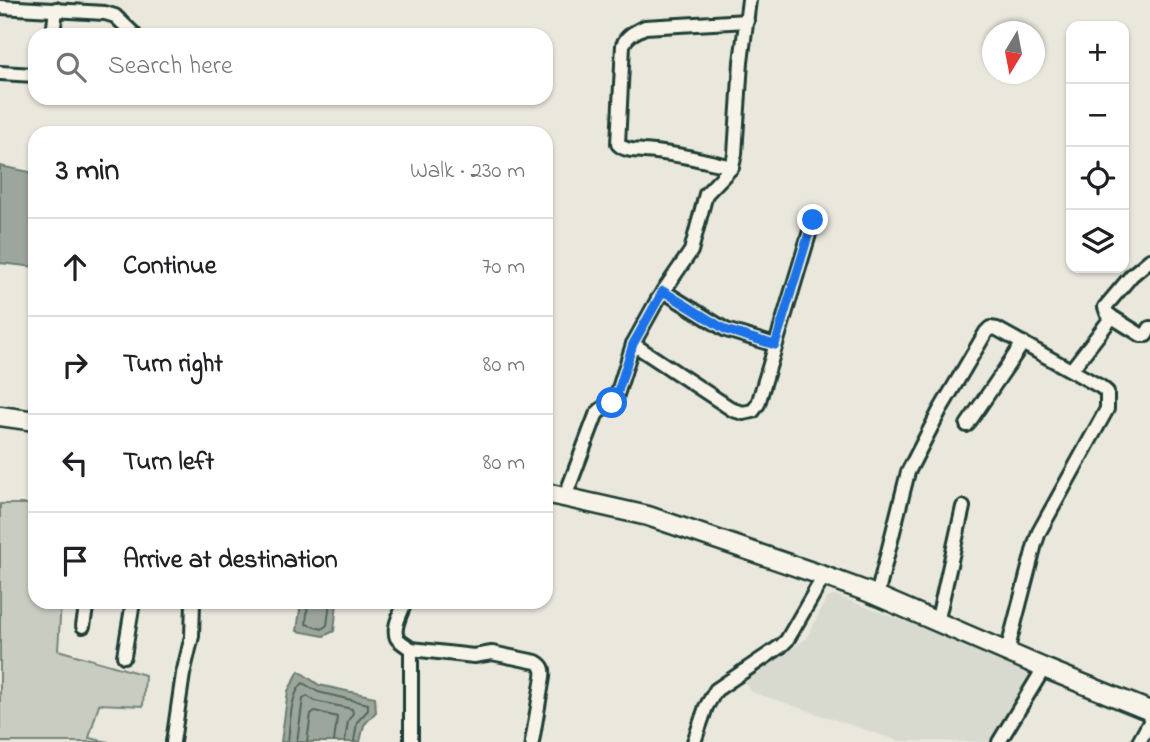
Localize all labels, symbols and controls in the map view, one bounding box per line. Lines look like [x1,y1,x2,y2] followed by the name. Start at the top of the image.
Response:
[982,21,1045,84] north arrow
[1066,21,1129,273] map controls
[1066,21,1129,84] button: +
[28,28,553,105] search box
[52,48,90,86] icon: search
[108,48,233,86] text: Search here
[1066,84,1129,147] button: −
[1066,147,1129,210] button: locate
[56,150,119,194] text: 3 min
[410,155,525,188] text: Walk · 230 m
[797,204,828,235] route end
[1066,210,1129,273] button: layers
[56,248,94,286] icon: ahead
[123,248,216,286] text: Continue
[482,251,525,284] text: 70 m
[56,346,94,384] icon: right
[123,346,223,384] text: Turn right
[483,349,525,382] text: 80 m
[596,387,627,418] route start
[56,444,94,482] icon: left
[123,444,214,482] text: Turn left
[483,447,525,480] text: 80 m
[56,542,94,580] icon: arrive
[123,542,338,580] text: Arrive at destination

